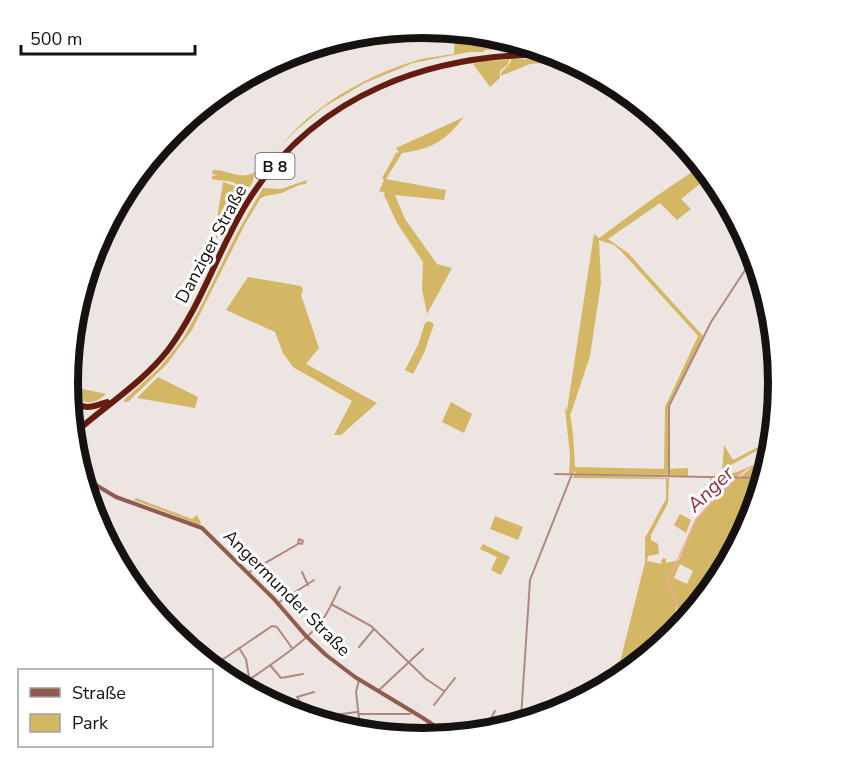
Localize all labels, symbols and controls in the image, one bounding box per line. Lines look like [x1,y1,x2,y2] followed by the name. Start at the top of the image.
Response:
[21,18,195,56] scale bar
[30,27,82,51] text: 500 m
[256,153,294,179] road number: B 8
[170,181,252,307] street label: Danziger Straße
[680,460,740,519] water label: Anger
[218,524,356,662] street label: Angermunder Straße
[18,669,213,747] legend
[72,681,126,705] text: Straße
[72,711,109,735] text: Park

